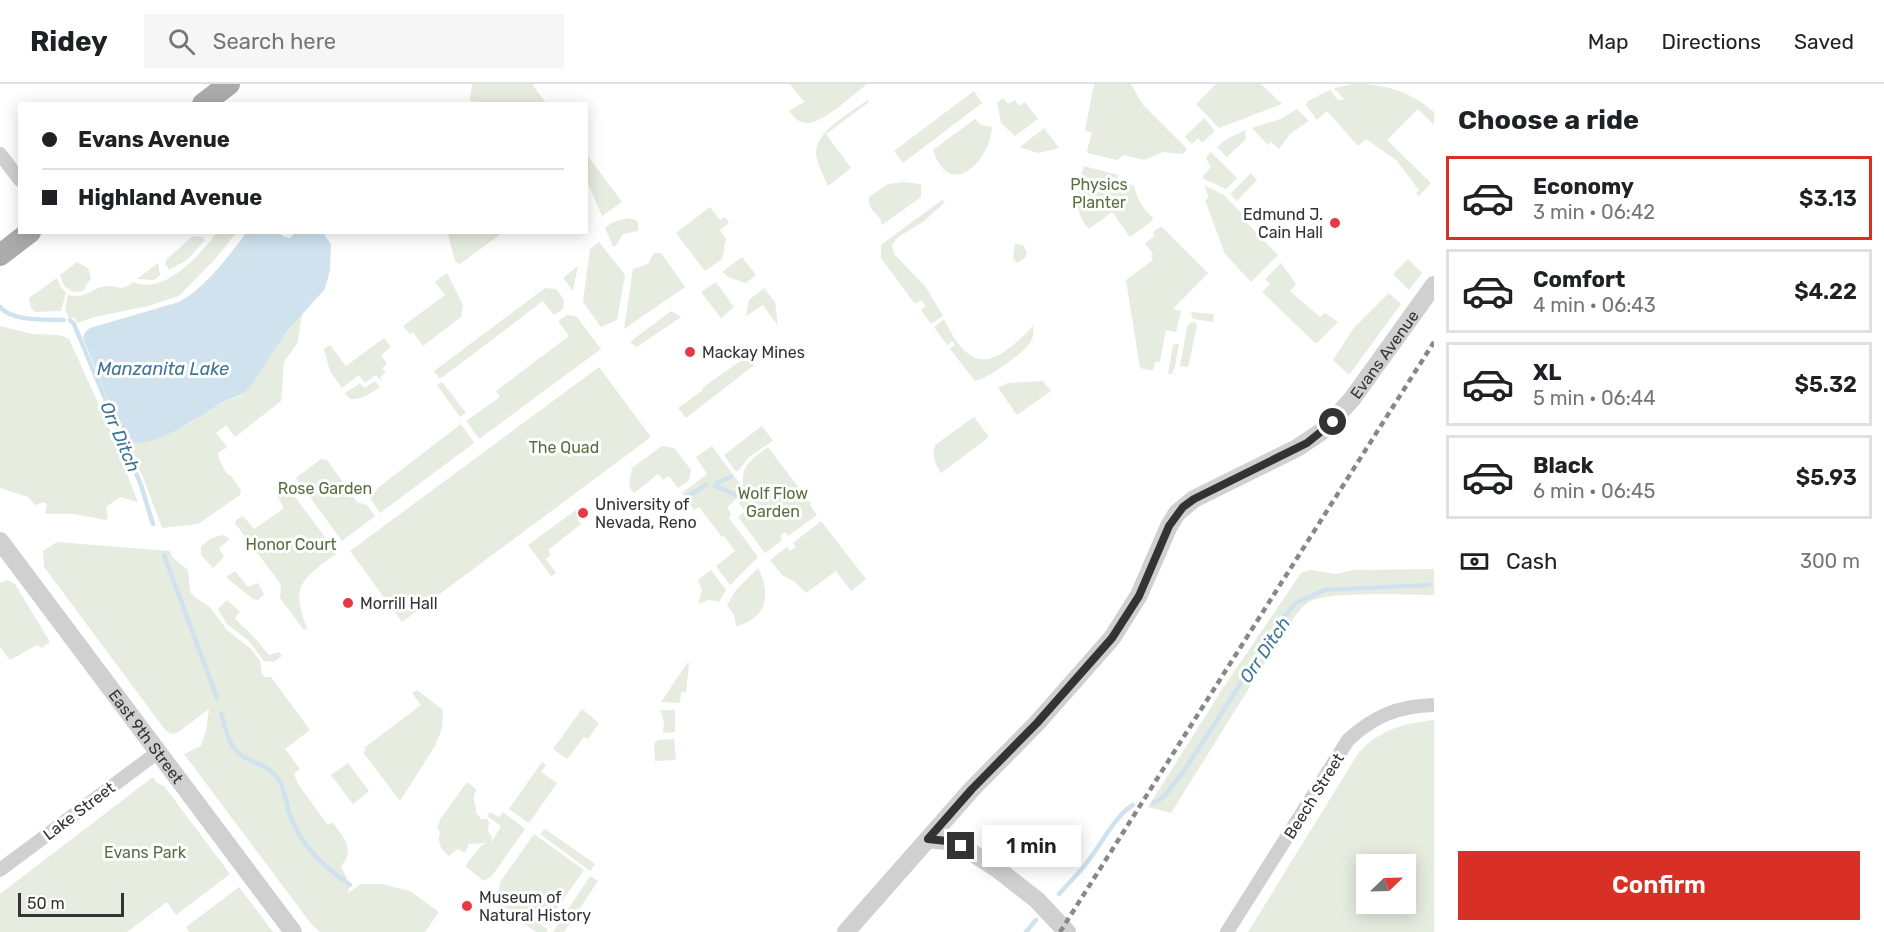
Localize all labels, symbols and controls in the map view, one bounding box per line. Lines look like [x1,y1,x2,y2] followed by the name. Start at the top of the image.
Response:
[144,14,564,68] search box
[30,25,108,58] text: Ridey
[165,25,198,58] icon: search
[213,28,336,55] text: Search here
[1588,29,1629,54] text: Map
[1662,29,1761,54] text: Directions
[1794,29,1854,54] text: Saved
[1458,104,1639,136] text: Choose a ride
[78,126,230,153] text: Evans Avenue
[1461,171,1515,225] icon: car
[1533,173,1634,200] text: Economy
[1070,175,1128,212] park label: Physics Planter
[78,184,262,211] text: Highland Avenue
[1799,185,1857,212] text: $3.13
[1533,200,1655,224] text: 3 min · 06:42
[1243,205,1323,242] place label: Edmund J. Cain Hall
[1328,216,1342,230] marker: Edmund J. Cain Hall
[1461,264,1515,318] icon: car
[1533,266,1625,293] text: Comfort
[1794,278,1857,305] text: $4.22
[1533,293,1656,317] text: 4 min · 06:43
[1346,306,1422,402] street label: Evans Avenue
[702,343,805,362] place label: Mackay Mines
[683,345,697,359] marker: Mackay Mines
[1461,357,1515,411] icon: car
[97,358,229,380] water label: Manzanita Lake
[1533,359,1561,386] text: XL
[1795,371,1857,398] text: $5.32
[1533,386,1656,410] text: 5 min · 06:44
[95,398,145,476] water label: Orr Ditch
[1319,408,1346,435] route start
[529,438,599,457] park label: The Quad
[1461,450,1515,504] icon: car
[1533,452,1594,479] text: Black
[1796,464,1857,491] text: $5.93
[278,479,372,498] park label: Rose Garden
[1533,479,1655,503] text: 6 min · 06:45
[738,484,808,521] park label: Wolf Flow Garden
[595,495,697,532] place label: University of Nevada, Reno
[576,506,590,520] marker: University of Nevada, Reno
[246,535,336,554] park label: Honor Court
[1458,545,1491,578] icon: cash
[1506,548,1557,575] text: Cash
[1800,549,1860,573] text: 300 m
[360,594,438,613] place label: Morrill Hall
[341,596,355,610] marker: Morrill Hall
[1235,613,1295,687] water label: Orr Ditch
[105,685,188,787] street label: East 9th Street
[1280,750,1348,842] street label: Beech Street
[39,778,119,844] street label: Lake Street
[982,825,1081,867] callout: 1 min
[947,832,974,859] route end
[1006,834,1057,858] text: 1 min
[104,843,187,862] park label: Evans Park
[1458,851,1860,920] button: Confirm
[1356,854,1416,914] north arrow
[1356,854,1416,914] map controls
[479,888,591,925] place label: Museum of Natural History
[18,890,124,918] scale bar
[27,894,65,913] text: 50 m
[460,899,474,913] marker: Museum of Natural History

